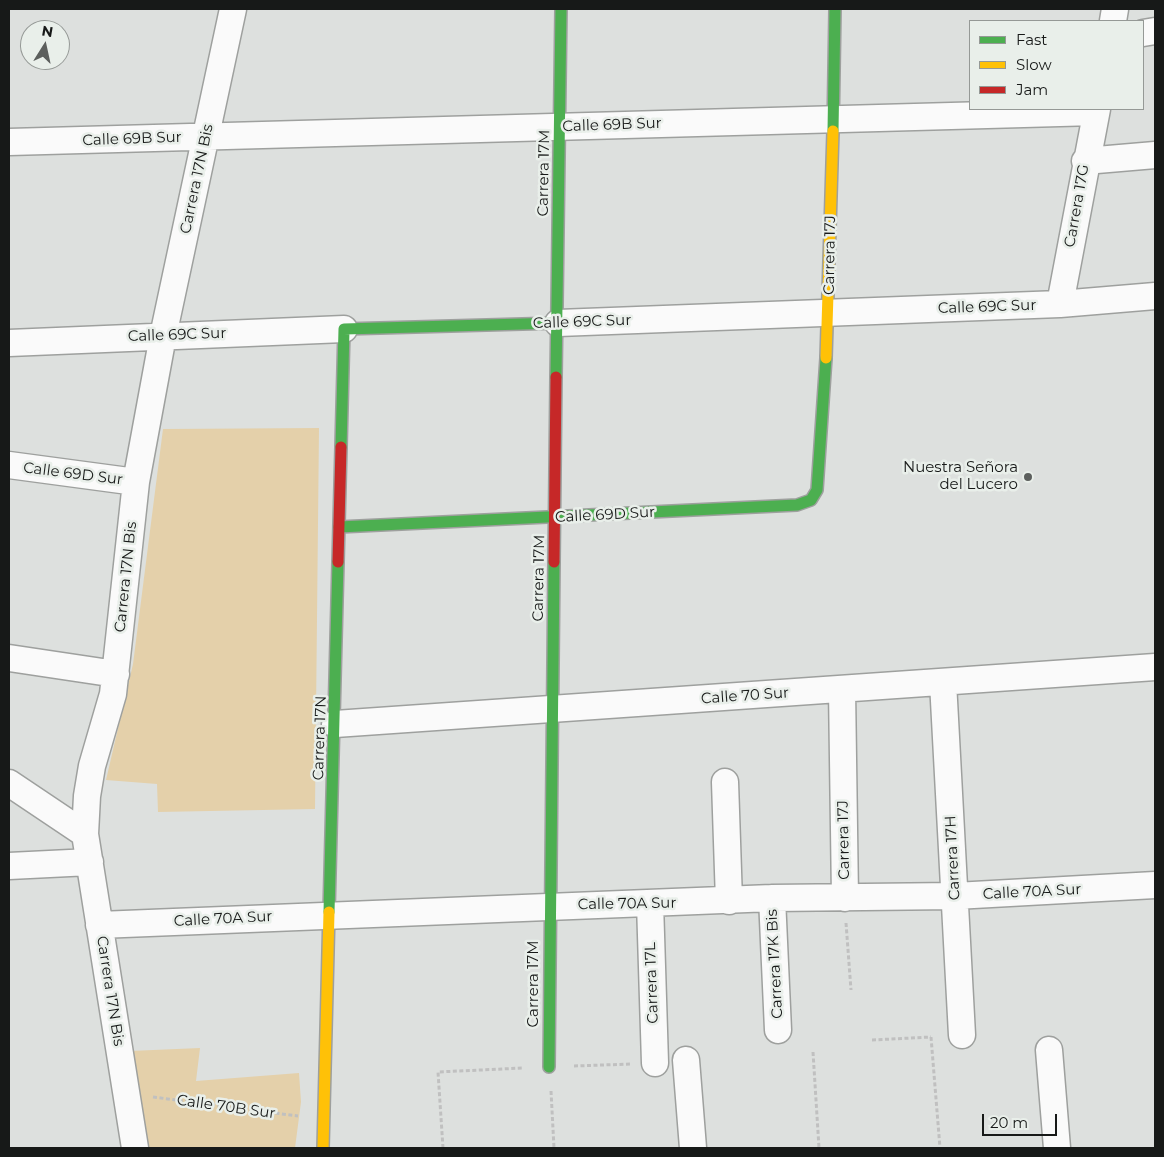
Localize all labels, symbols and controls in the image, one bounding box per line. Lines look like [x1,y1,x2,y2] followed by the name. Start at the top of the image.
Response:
[20,20,70,70] north arrow
[969,20,1144,110] legend
[40,21,55,41] text: N
[1016,30,1047,49] text: Fast
[1016,55,1052,74] text: Slow
[1016,80,1048,99] text: Jam
[562,114,662,136] street label: Calle 69B Sur
[177,123,217,235] street label: Carrera 17N Bis
[82,128,182,150] street label: Calle 69B Sur
[534,129,554,217] street label: Carrera 17M
[1061,163,1093,249] street label: Carrera 17G
[820,215,840,295] street label: Carrera 17J
[937,296,1037,318] street label: Calle 69C Sur
[532,311,632,333] street label: Calle 69C Sur
[127,324,227,346] street label: Calle 69C Sur
[22,459,124,489] street label: Calle 69D Sur
[903,459,1018,494] place label: Nuestra Señora del Lucero
[1022,471,1034,483] marker: Nuestra Señora del Lucero
[554,503,656,527] street label: Calle 69D Sur
[111,521,141,633] street label: Carrera 17N Bis
[529,534,549,622] street label: Carrera 17M
[700,684,790,708] street label: Calle 70 Sur
[310,695,330,781] street label: Carrera 17N
[834,800,854,880] street label: Carrera 17J
[942,815,964,901] street label: Carrera 17H
[982,880,1082,904] street label: Calle 70A Sur
[577,894,677,914] street label: Calle 70A Sur
[173,907,273,931] street label: Calle 70A Sur
[763,909,787,1019] street label: Carrera 17K Bis
[92,935,128,1047] street label: Carrera 17N Bis
[525,941,543,1027] street label: Carrera 17M
[642,942,662,1024] street label: Carrera 17L
[176,1091,276,1123] street label: Calle 70B Sur
[984,1104,1059,1136] scale bar
[990,1113,1028,1132] text: 20 m

